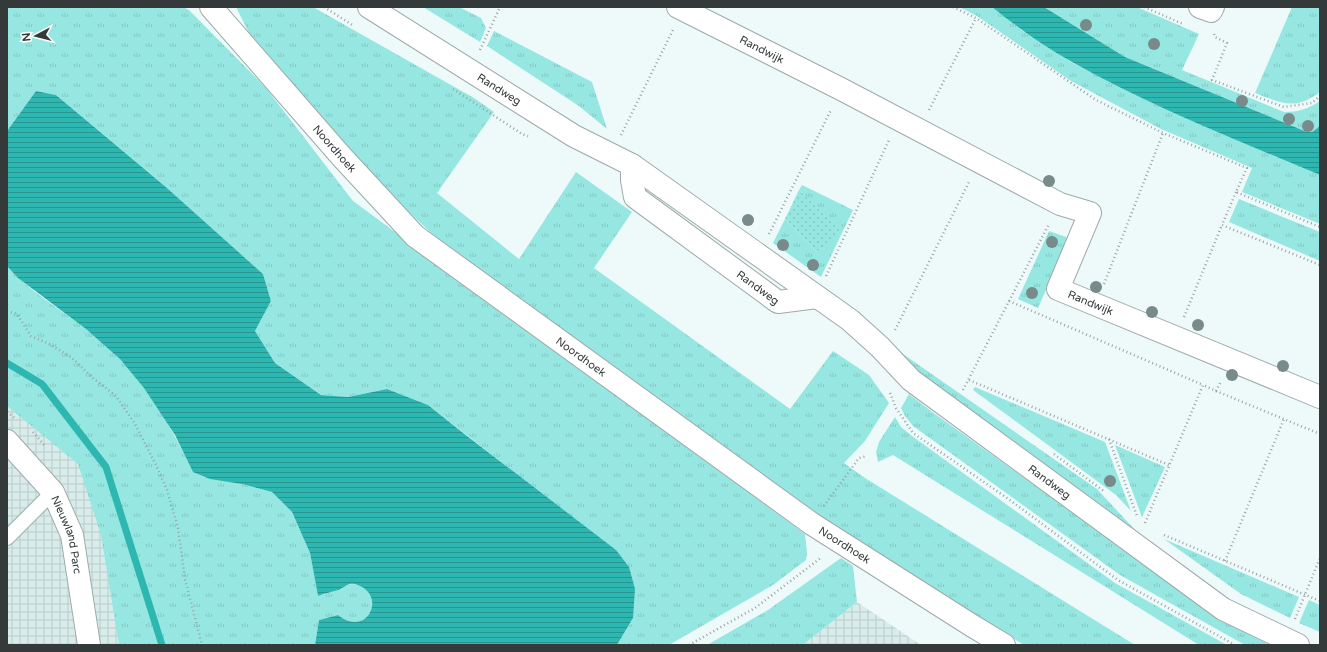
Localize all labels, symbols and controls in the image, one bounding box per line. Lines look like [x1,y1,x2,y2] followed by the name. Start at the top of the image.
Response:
[16,16,56,56] north arrow
[20,32,34,42] text: N
[737,33,786,66] street label: Randwijk
[475,71,524,108] street label: Randweg
[310,123,359,175] street label: Noordhoek
[734,268,782,308] street label: Randweg
[1066,288,1115,318] street label: Randwijk
[553,334,608,379] street label: Noordhoek
[1025,462,1073,502] street label: Randweg
[48,494,84,575] street label: Nieuwland Parc
[816,524,873,566] street label: Noordhoek

